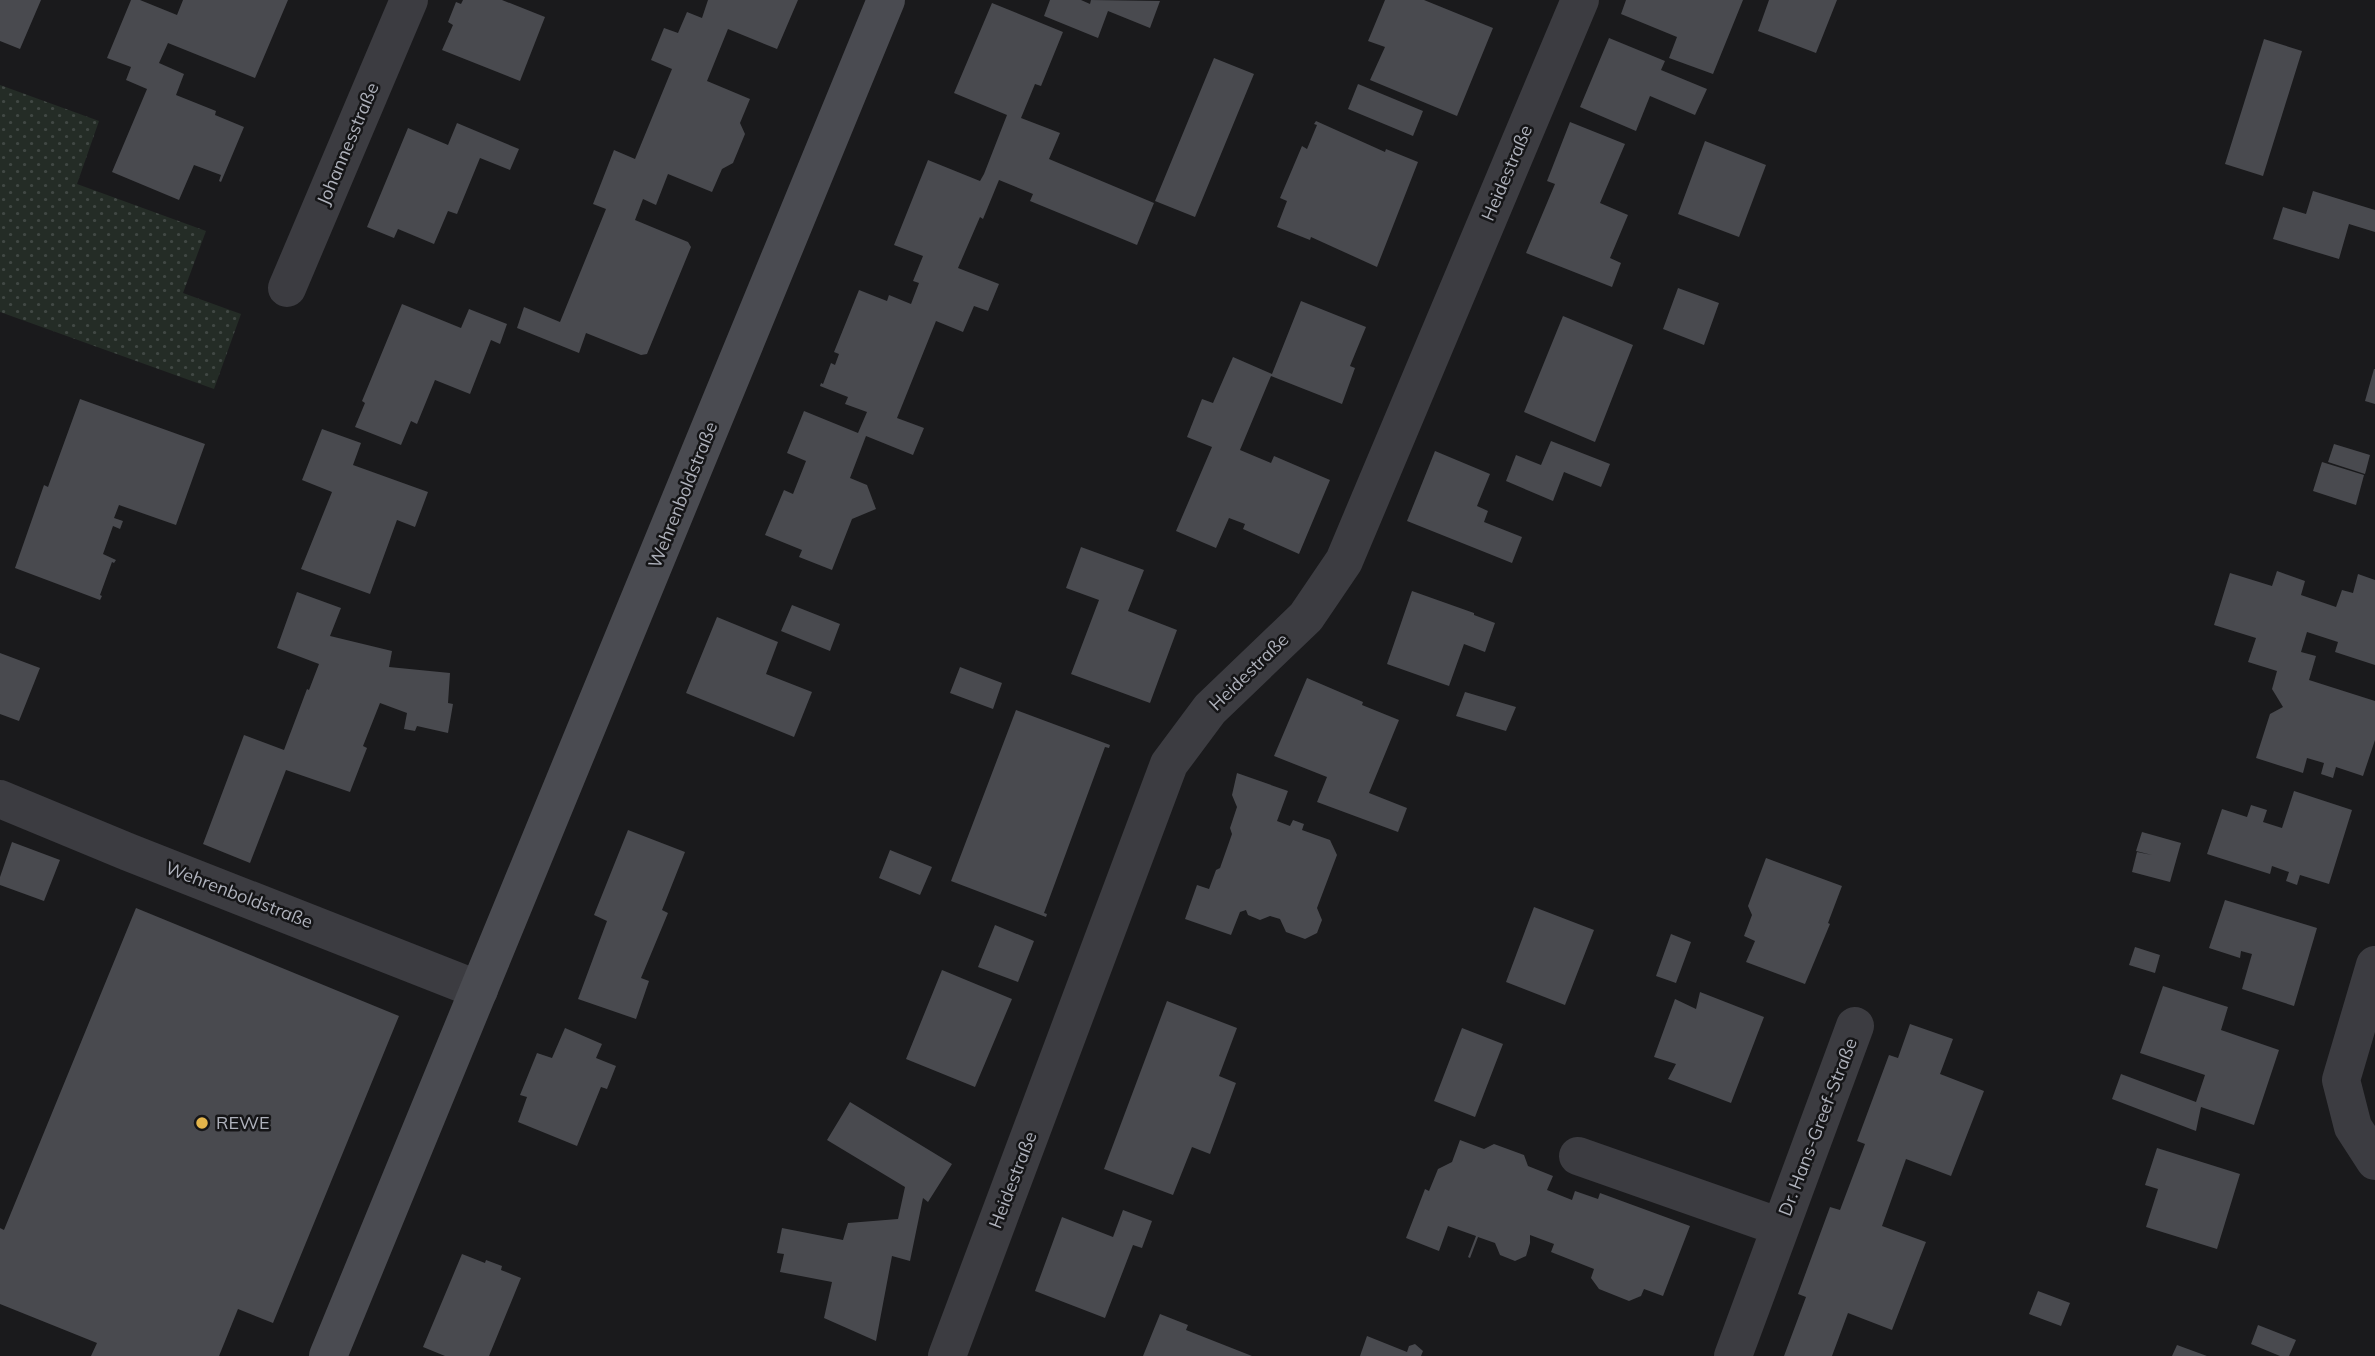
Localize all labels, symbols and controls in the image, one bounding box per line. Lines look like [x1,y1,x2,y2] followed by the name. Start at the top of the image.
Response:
[311,79,384,209] street label: Johannesstraße
[1476,121,1537,224] street label: Heidestraße
[643,418,722,571] street label: Wehrenboldstraße
[1204,628,1293,715] street label: Heidestraße
[162,856,316,933] street label: Wehrenboldstraße
[1773,1035,1862,1219] street label: Dr. Hans-Greef-Straße
[216,1111,270,1134] place label: REWE
[194,1115,210,1131] marker: REWE
[984,1128,1042,1232] street label: Heidestraße

